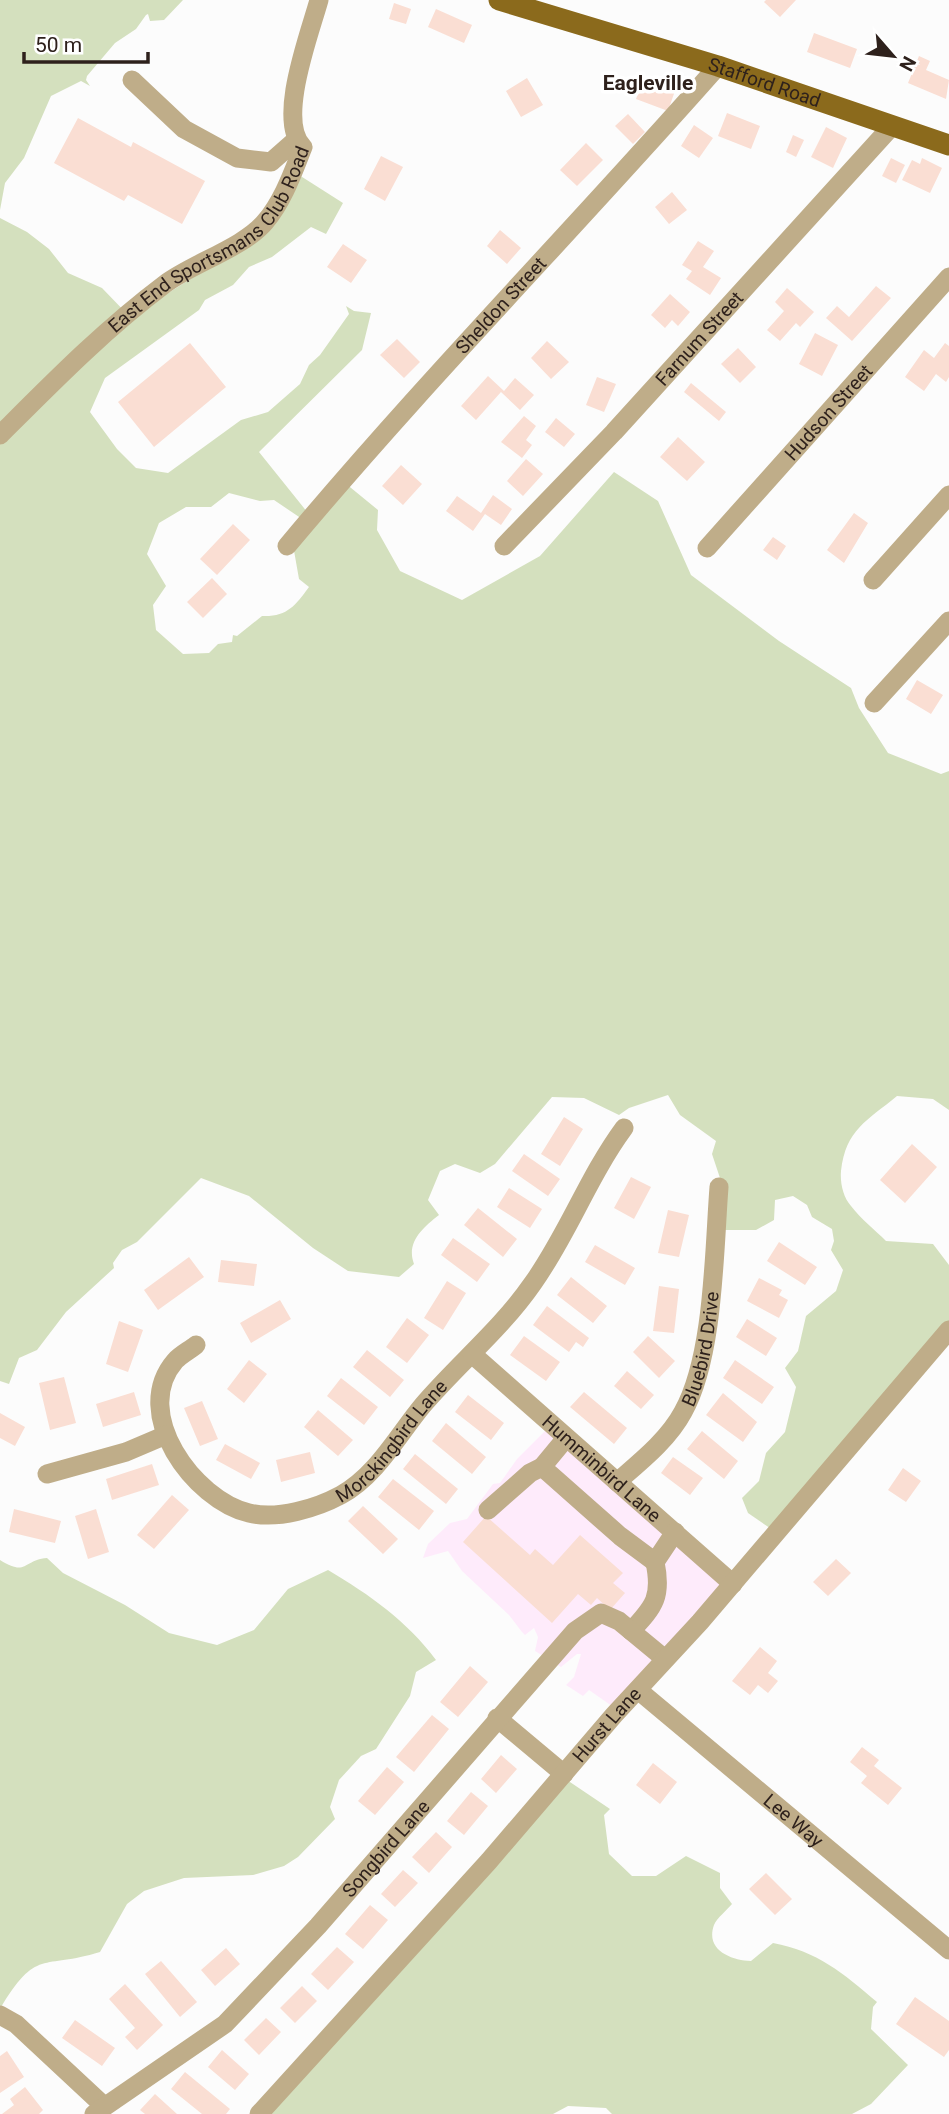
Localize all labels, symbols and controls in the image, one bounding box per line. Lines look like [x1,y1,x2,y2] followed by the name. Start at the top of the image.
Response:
[24,21,149,65] scale bar
[858,21,928,91] north arrow
[35,33,82,57] text: 50 m
[894,52,921,75] text: N
[706,53,824,112] street label: Stafford Road
[603,71,693,95] district label: Eagleville
[103,143,314,338] street label: East End Sportsmans Club Road
[451,252,551,359] street label: Sheldon Street
[651,287,748,391] street label: Farnum Street
[780,360,877,465] street label: Hudson Street
[677,1290,724,1410] street label: Bluebird Drive
[332,1375,452,1508] street label: Morckingbird Lane
[537,1410,666,1527] street label: Humminbird Lane
[568,1683,646,1767] street label: Hurst Lane
[759,1789,828,1852] street label: Lee Way
[337,1795,435,1902] street label: Songbird Lane

